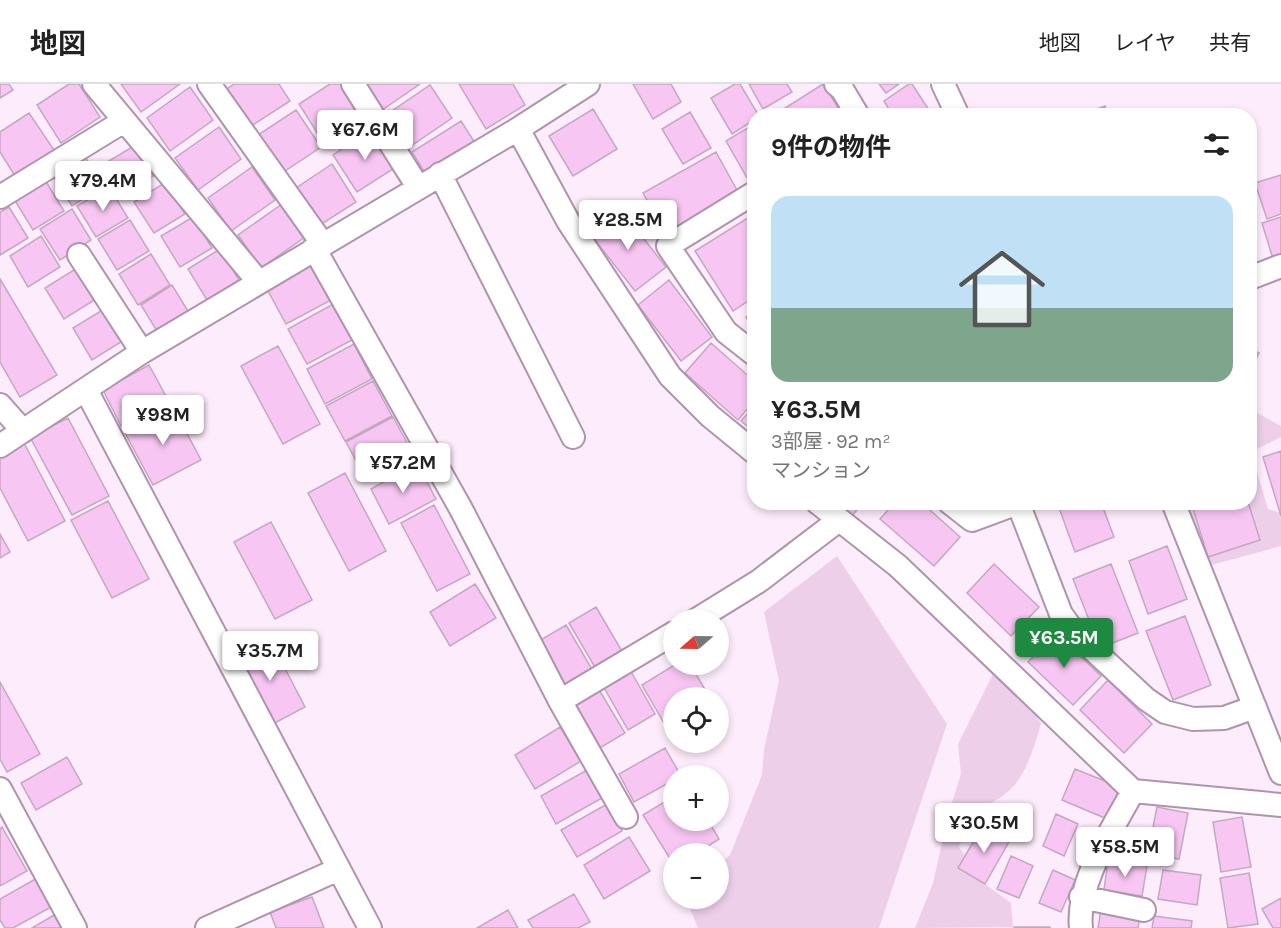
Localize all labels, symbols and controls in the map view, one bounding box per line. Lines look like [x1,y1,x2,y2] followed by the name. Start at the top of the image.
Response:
[30,27,86,60] text: 地図
[1039,31,1081,55] text: 地図
[1114,31,1176,55] text: レイヤ
[1209,31,1251,55] text: 共有
[316,110,414,161] pin: ¥67.6M
[331,118,399,141] text: ¥67.6M
[1200,128,1233,161] icon: filters
[771,132,891,163] text: 9件の物件
[54,161,152,212] pin: ¥79.4M
[69,169,137,192] text: ¥79.4M
[579,200,677,251] pin: ¥28.5M
[593,208,663,231] text: ¥28.5M
[948,235,1056,343] icon: home
[771,394,862,425] text: ¥63.5M
[127,395,199,446] pin: ¥98M
[136,403,190,426] text: ¥98M
[771,430,891,453] text: 3部屋 · 92 m²
[354,443,452,494] pin: ¥57.2M
[369,451,437,474] text: ¥57.2M
[771,459,871,482] text: マンション
[663,609,729,675] north arrow
[663,609,729,909] map controls
[1015,618,1113,669] pin: ¥63.5M
[1029,626,1099,649] text: ¥63.5M
[221,631,319,682] pin: ¥35.7M
[236,639,304,662] text: ¥35.7M
[663,687,729,753] button: locate
[663,765,729,831] button: +
[935,803,1033,854] pin: ¥30.5M
[949,811,1019,834] text: ¥30.5M
[1076,827,1174,878] pin: ¥58.5M
[1090,835,1160,858] text: ¥58.5M
[663,843,729,909] button: −

